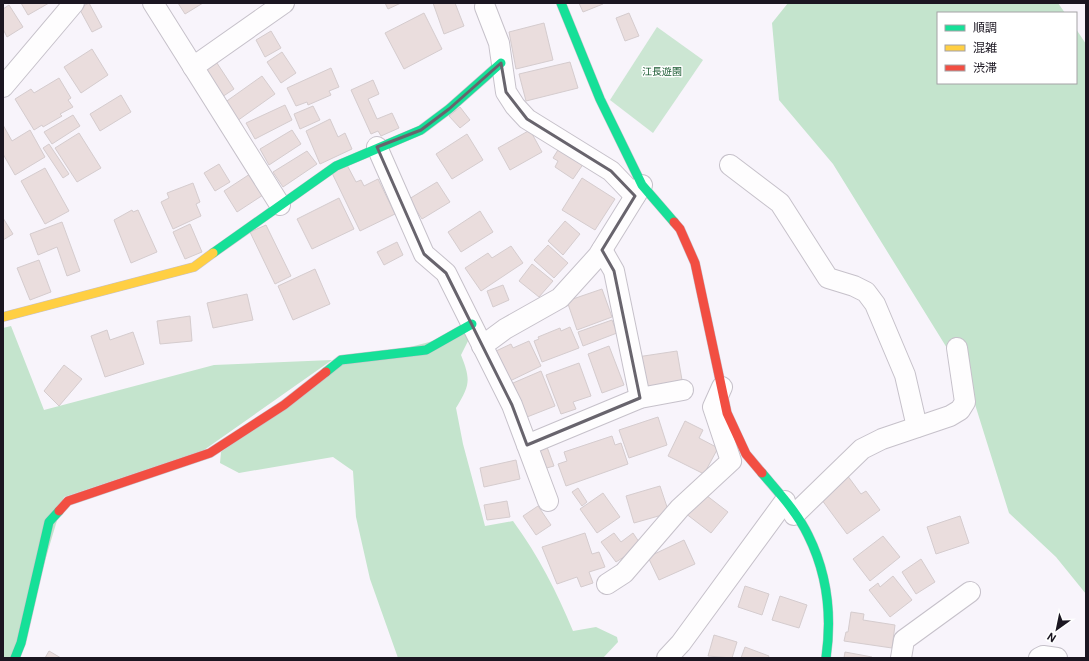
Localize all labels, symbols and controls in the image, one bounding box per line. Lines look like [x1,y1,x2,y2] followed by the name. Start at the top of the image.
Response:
[937,12,1077,84] legend
[973,21,997,35] text: 順調
[973,41,997,55] text: 混雑
[973,61,997,75] text: 渋滞
[642,66,682,77] park label: 江長遊園
[1037,609,1077,649] north arrow
[1045,629,1059,645] text: N

